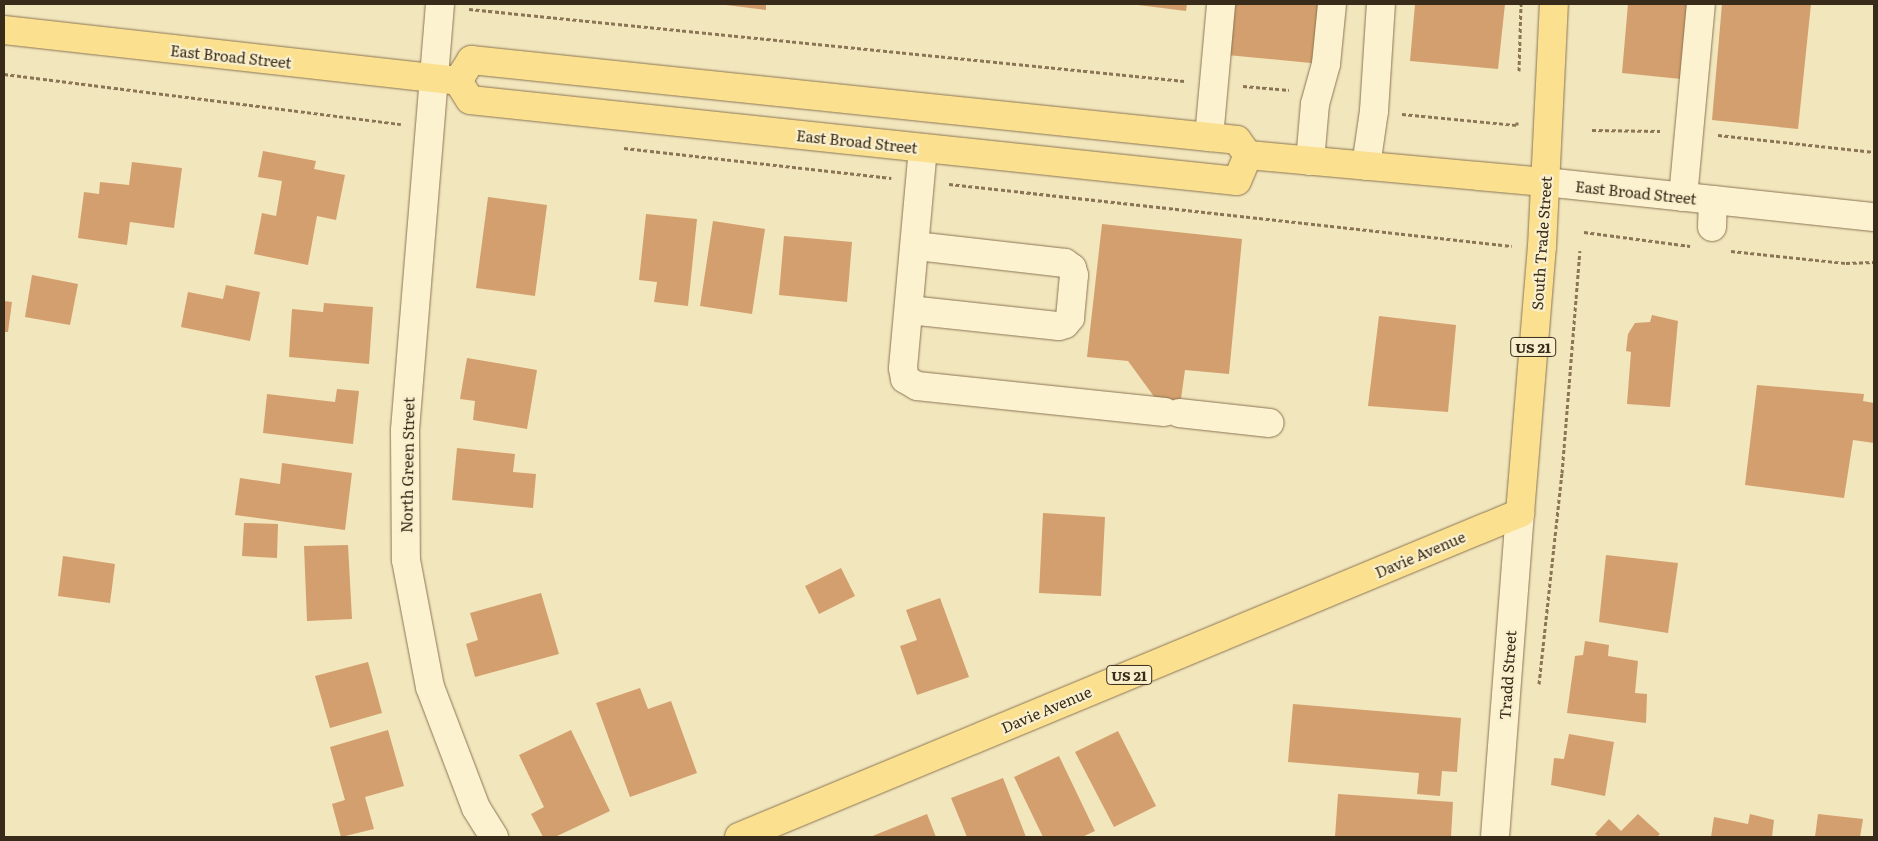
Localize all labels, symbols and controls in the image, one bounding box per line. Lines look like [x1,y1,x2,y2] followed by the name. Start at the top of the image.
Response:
[169,41,293,71] street label: East Broad Street
[795,126,919,156] street label: East Broad Street
[1527,175,1555,311] street label: South Trade Street
[1574,177,1698,207] street label: East Broad Street
[1509,336,1557,358] road number: US 21
[397,397,417,533] street label: North Green Street
[1372,527,1468,581] street label: Davie Avenue
[1495,630,1519,720] street label: Tradd Street
[1105,664,1153,686] road number: US 21
[998,682,1094,736] street label: Davie Avenue

